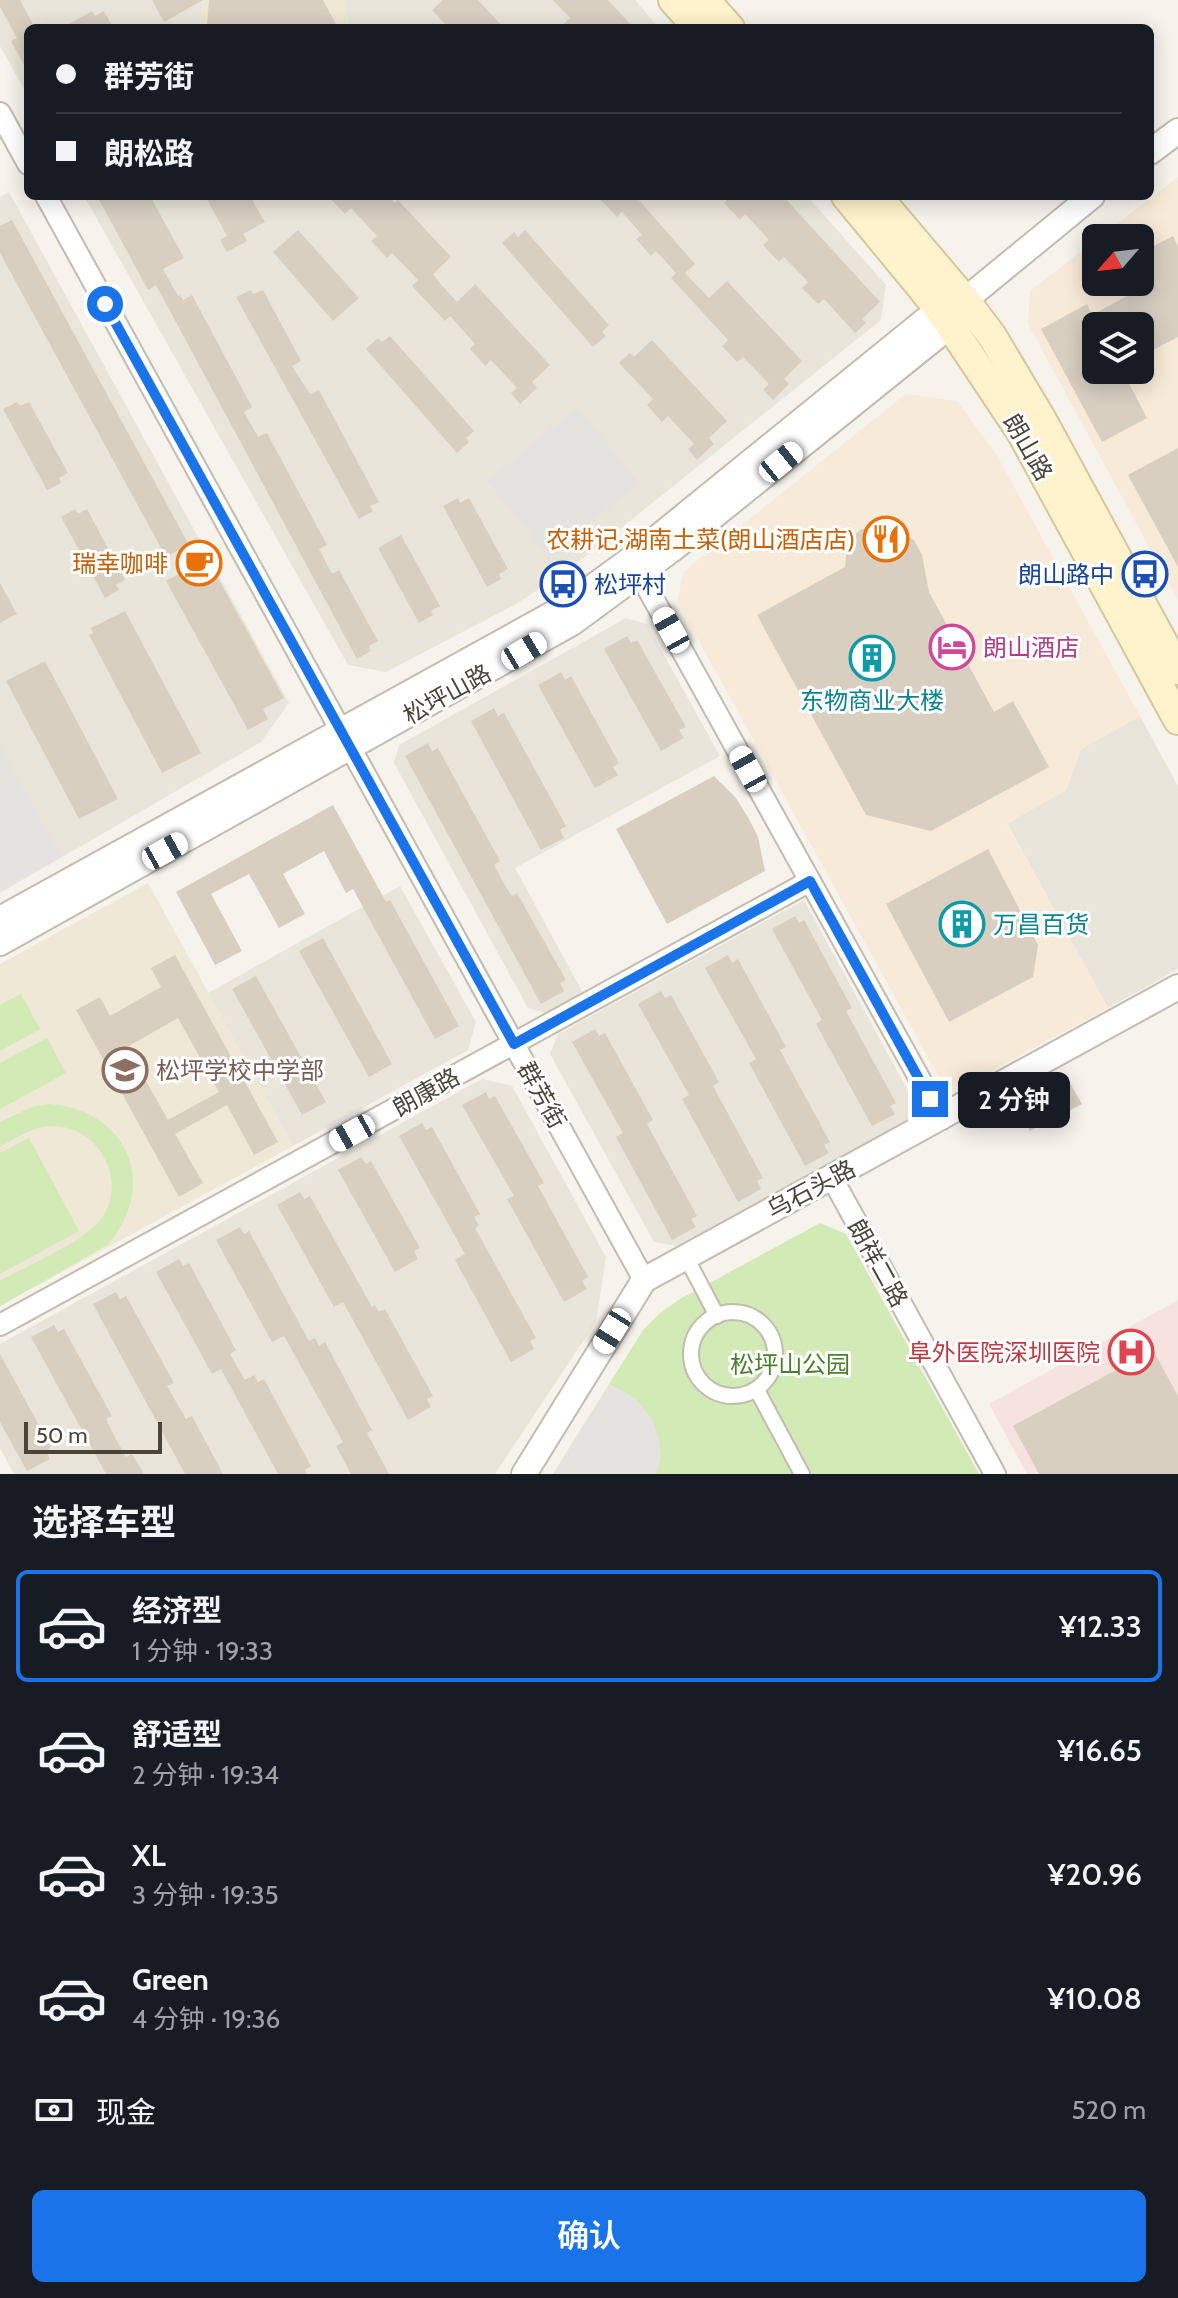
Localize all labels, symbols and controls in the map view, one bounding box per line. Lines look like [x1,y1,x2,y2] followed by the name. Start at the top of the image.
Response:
[104,58,194,95] text: 群芳街
[104,135,194,172] text: 朗松路
[1082,224,1154,296] north arrow
[1082,224,1154,384] map controls
[87,286,123,322] route start
[1082,312,1154,384] button: layers
[997,409,1059,485] street label: 朗山路
[755,438,807,486] car
[862,515,910,563] restaurant icon: 农耕记·湖南土菜(朗山酒店店)
[546,525,855,554] place label: 农耕记·湖南土菜(朗山酒店店)
[175,539,223,587] cafe icon: 瑞幸咖啡
[72,549,168,578] place label: 瑞幸咖啡
[1121,550,1169,598] bus stop icon: 朗山路中
[539,560,587,608] bus stop icon: 松坪村
[1018,560,1114,589] place label: 朗山路中
[594,570,666,599] place label: 松坪村
[649,603,693,657] car
[928,623,976,671] hotel icon: 朗山酒店
[497,628,551,674] car
[983,633,1079,662] place label: 朗山酒店
[848,634,896,682] building icon: 东物商业大楼
[398,658,496,730] street label: 松坪山路
[800,686,944,715] place label: 东物商业大楼
[726,742,770,796] car
[138,829,192,873] car
[938,900,986,948] building icon: 万昌百货
[993,910,1089,939] place label: 万昌百货
[101,1046,149,1094] school or university icon: 松坪学校中学部
[156,1056,324,1085] place label: 松坪学校中学部
[512,1056,572,1134] street label: 群芳街
[387,1062,465,1122] street label: 朗康路
[958,1071,1070,1127] callout: 2 分钟
[912,1081,948,1117] route end
[978,1084,1050,1116] text: 2 分钟
[325,1111,379,1155] car
[762,1154,860,1224] street label: 乌石头路
[842,1214,914,1312] street label: 朗祥二路
[589,1304,635,1358] car
[1107,1328,1155,1376] hospital icon: 阜外医院深圳医院
[908,1338,1100,1367] place label: 阜外医院深圳医院
[730,1350,850,1379] park label: 松坪山公园
[24,1418,162,1454] scale bar
[36,1422,88,1449] text: 50 m
[32,1500,176,1544] text: 选择车型
[36,1590,108,1662] icon: car
[132,1592,222,1629] text: 经济型
[1059,1608,1142,1645] text: ¥12.33
[132,1635,273,1667] text: 1 分钟 · 19:33
[36,1714,108,1786] icon: car
[132,1716,222,1753] text: 舒适型
[1057,1732,1142,1769] text: ¥16.65
[132,1759,279,1791] text: 2 分钟 · 19:34
[132,1837,166,1874] text: XL
[36,1838,108,1910] icon: car
[1048,1856,1142,1893] text: ¥20.96
[132,1879,279,1911] text: 3 分钟 · 19:35
[132,1961,209,1998] text: Green
[36,1962,108,2034] icon: car
[1048,1980,1142,2017] text: ¥10.08
[132,2003,280,2035] text: 4 分钟 · 19:36
[32,2088,76,2132] icon: cash
[96,2094,156,2131] text: 现金
[1072,2094,1146,2126] text: 520 m
[32,2190,1146,2282] button: 确认

